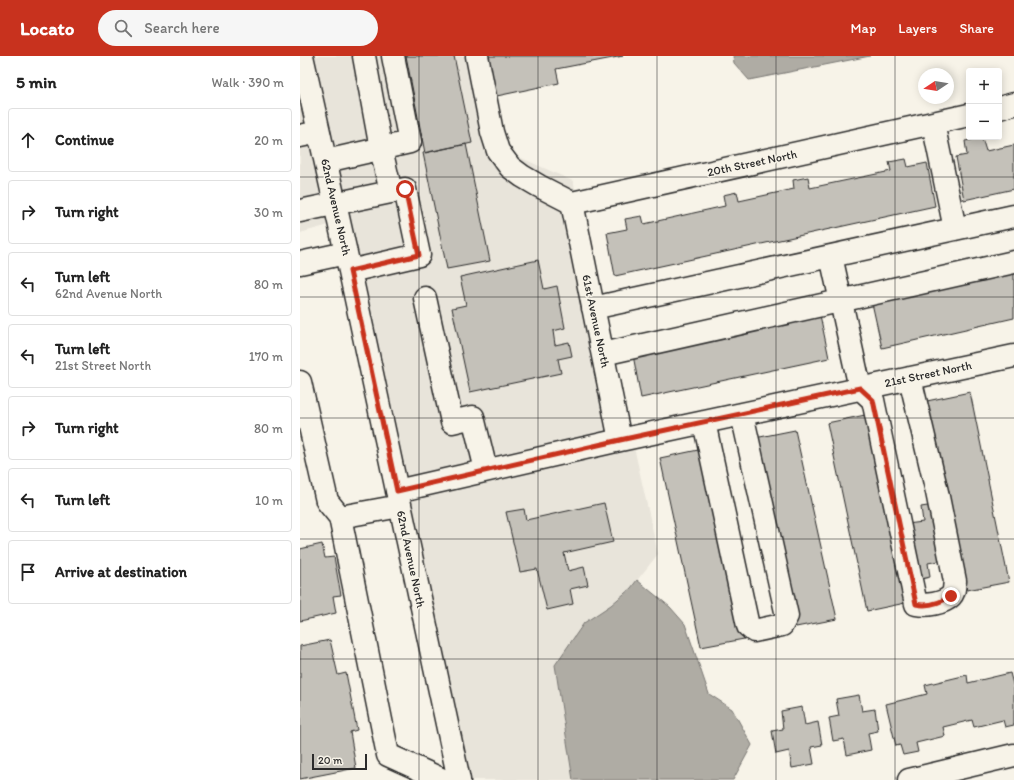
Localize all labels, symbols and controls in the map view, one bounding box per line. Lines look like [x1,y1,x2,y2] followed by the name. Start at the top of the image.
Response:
[98,10,378,46] search box
[20,17,74,40] text: Locato
[112,17,134,39] icon: search
[144,19,220,37] text: Search here
[851,20,876,37] text: Map
[898,20,937,37] text: Layers
[959,20,994,37] text: Share
[918,68,954,104] north arrow
[966,68,1002,140] map controls
[966,68,1002,104] button: +
[16,72,56,92] text: 5 min
[212,75,284,90] text: Walk · 390 m
[966,104,1002,140] button: −
[17,129,39,151] icon: ahead
[55,131,114,149] text: Continue
[254,133,283,148] text: 20 m
[706,147,798,179] street label: 20th Street North
[318,157,354,257] street label: 62nd Avenue North
[396,180,414,198] route start
[17,201,39,223] icon: right
[55,203,119,221] text: Turn right
[254,205,283,220] text: 30 m
[55,268,110,286] text: Turn left
[17,273,39,295] icon: left
[579,273,613,369] street label: 61st Avenue North
[254,277,283,292] text: 80 m
[55,286,162,301] text: 62nd Avenue North
[55,340,110,358] text: Turn left
[17,345,39,367] icon: left
[249,349,283,364] text: 170 m
[55,358,151,373] text: 21st Street North
[883,358,973,390] street label: 21st Street North
[17,417,39,439] icon: right
[55,419,119,437] text: Turn right
[254,421,283,436] text: 80 m
[17,489,39,511] icon: left
[55,491,110,509] text: Turn left
[255,493,283,508] text: 10 m
[394,509,428,609] street label: 62nd Avenue North
[17,561,39,583] icon: arrive
[55,563,187,581] text: Arrive at destination
[942,587,960,605] route end
[312,752,367,771] scale bar
[318,754,342,767] text: 20 m

